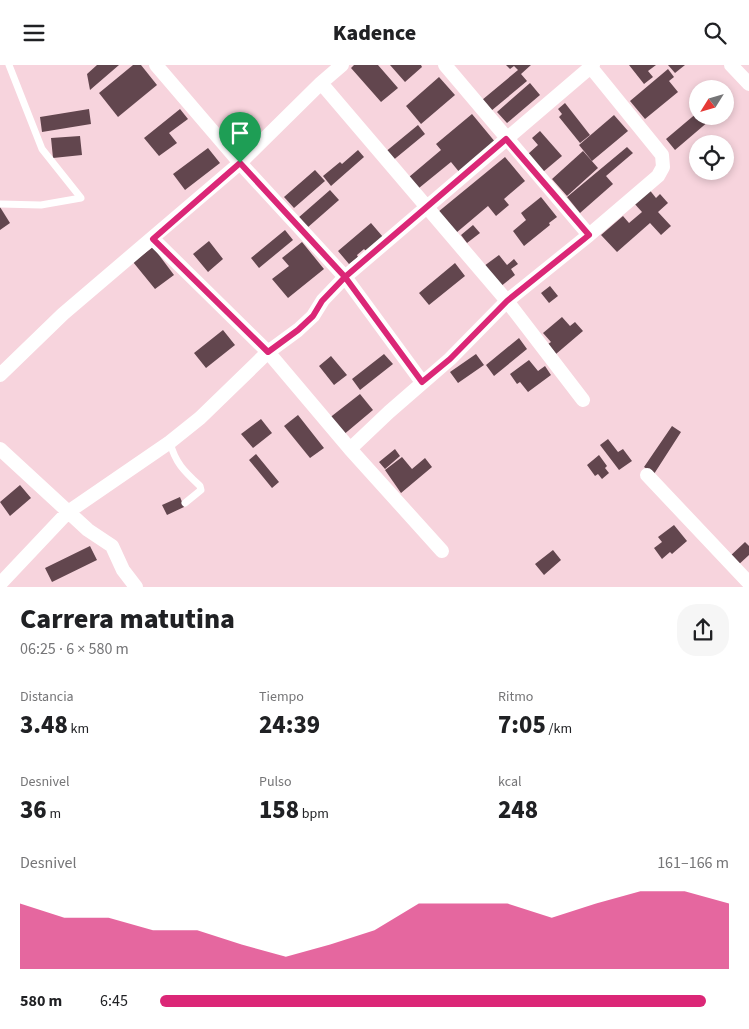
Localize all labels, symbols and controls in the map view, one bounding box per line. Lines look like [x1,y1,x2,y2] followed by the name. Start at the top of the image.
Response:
[333,17,416,49] text: Kadence
[20,19,48,47] icon: menu
[701,19,729,47] icon: search
[689,80,734,125] north arrow
[689,80,734,180] map controls
[219,112,261,163] pin
[226,119,254,147] icon: arrive
[689,135,734,180] button: locate
[20,599,235,639] text: Carrera matutina
[677,604,729,656] button: share
[20,638,129,660] text: 06:25 · 6 × 580 m
[20,687,74,707] text: Distancia
[259,687,304,707] text: Tiempo
[498,687,533,707] text: Ritmo
[20,707,68,743] text: 3.48
[259,707,320,743] text: 24:39
[498,707,546,743] text: 7:05
[68,719,89,739] text: km
[546,719,572,739] text: /km
[20,772,70,792] text: Desnivel
[259,772,292,792] text: Pulso
[498,772,522,792] text: kcal
[20,792,47,828] text: 36
[259,792,299,828] text: 158
[498,792,538,828] text: 248
[47,804,61,824] text: m
[299,804,329,824] text: bpm
[20,852,77,874] text: Desnivel
[657,852,729,874] text: 161–166 m
[20,990,62,1012] text: 580 m
[100,990,128,1012] text: 6:45

